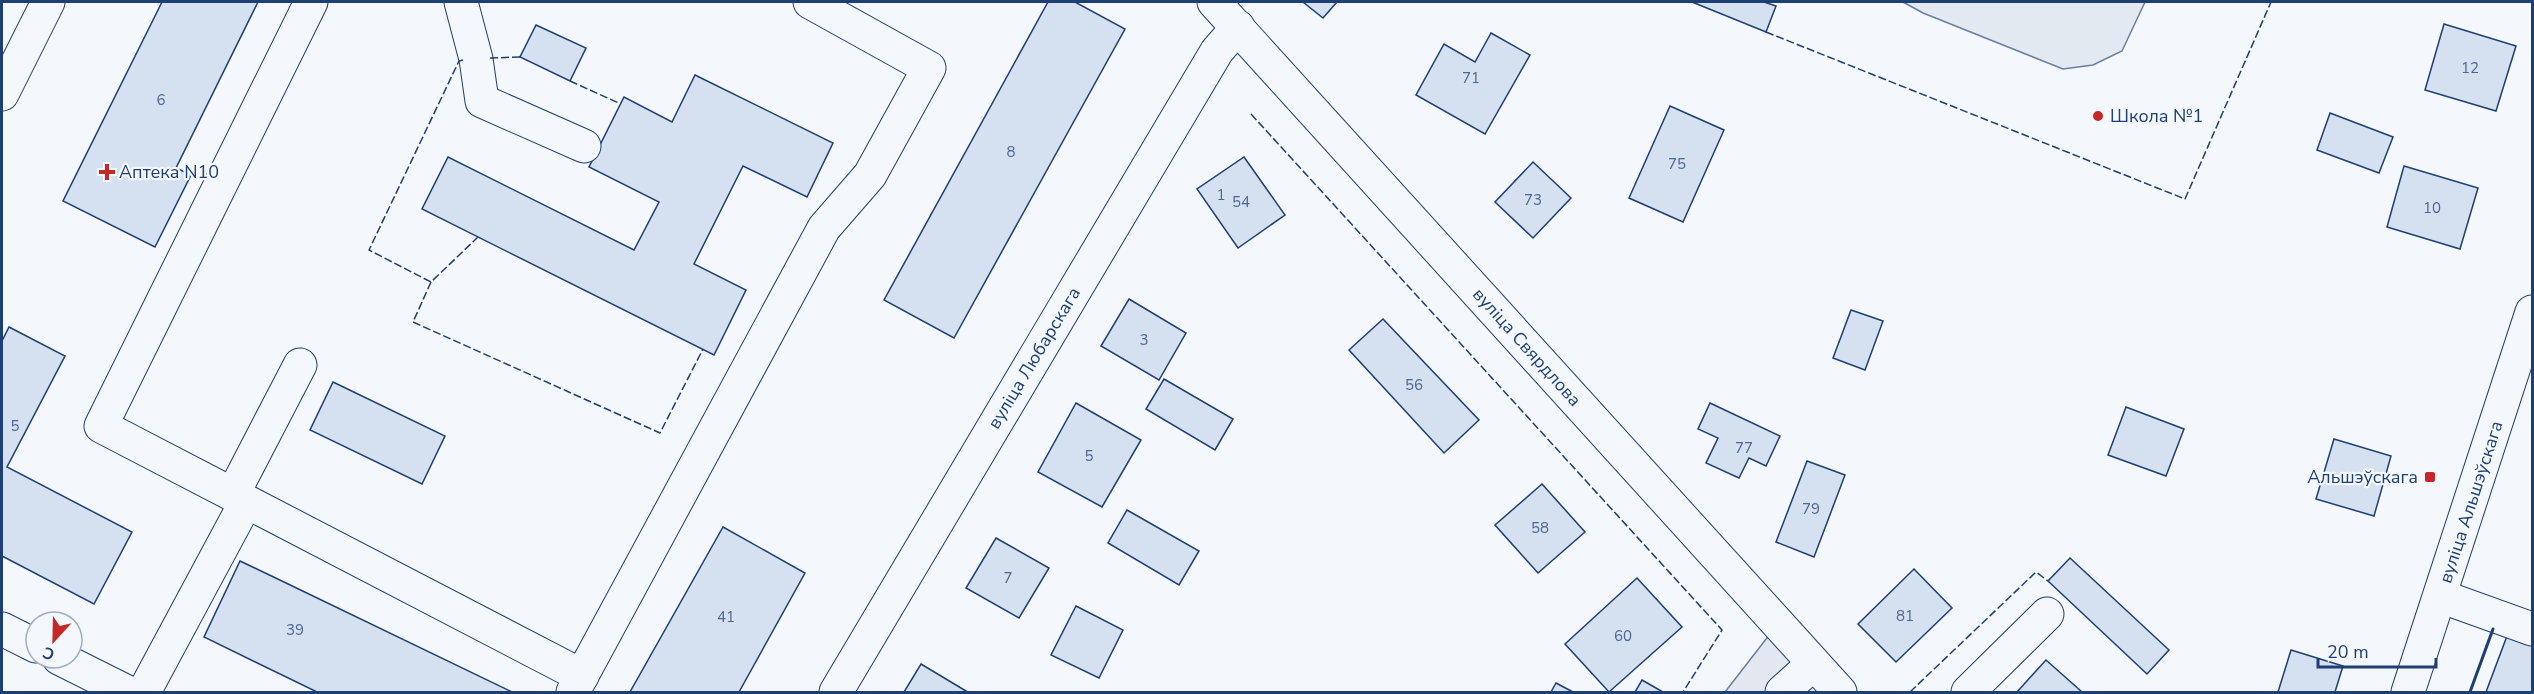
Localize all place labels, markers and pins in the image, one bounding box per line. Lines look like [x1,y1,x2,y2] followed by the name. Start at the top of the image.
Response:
[2110,104,2203,128] place label: Школа №1
[2091,109,2105,123] marker: Школа №1
[119,160,219,184] place label: Аптека N10
[100,165,114,179] marker: Аптека N10
[2307,465,2418,489] place label: Альшэўскага
[2423,470,2437,484] marker: Альшэўскага

